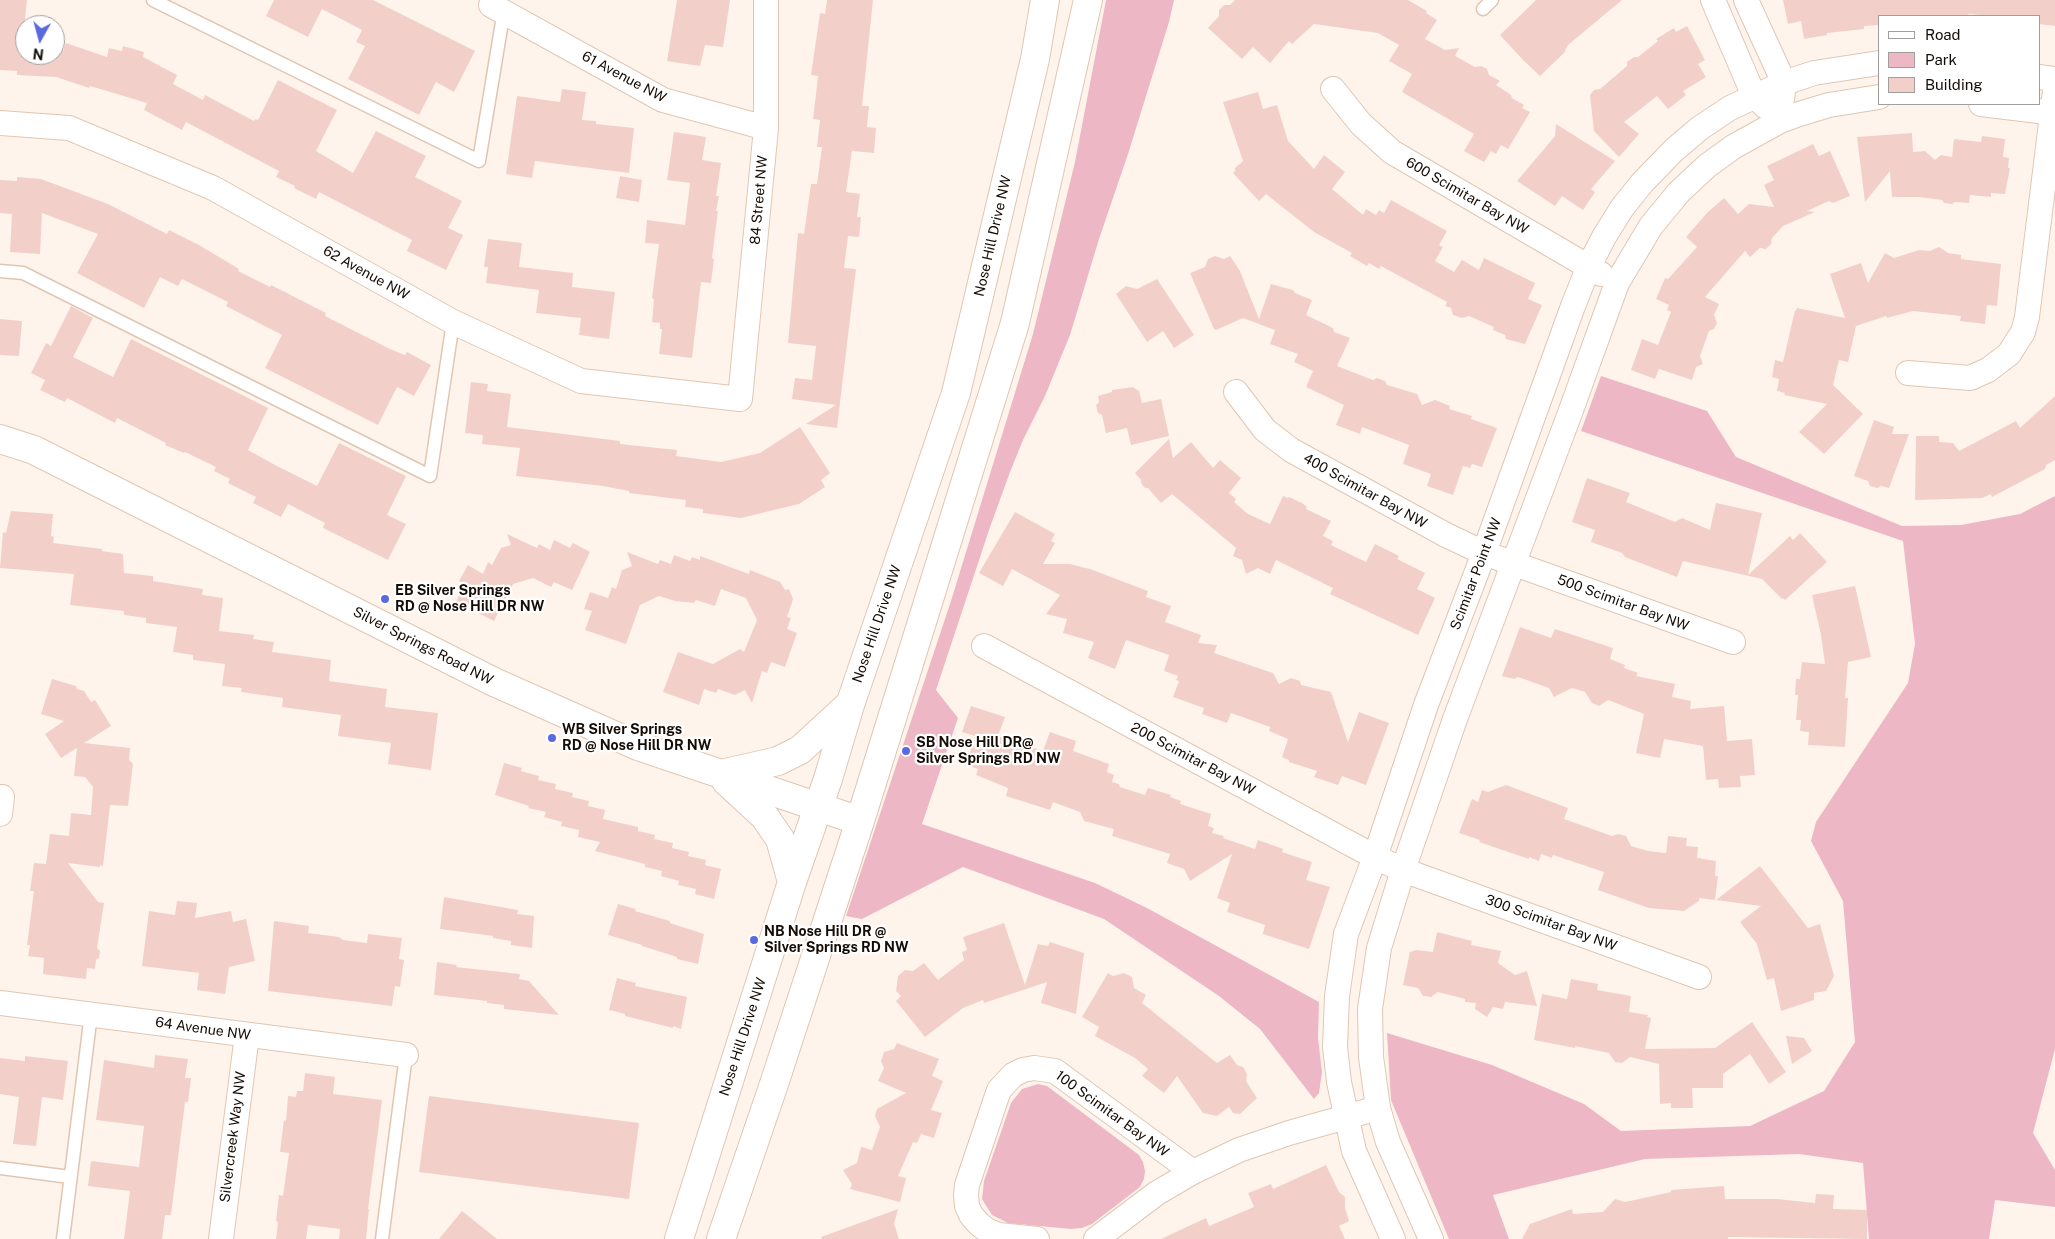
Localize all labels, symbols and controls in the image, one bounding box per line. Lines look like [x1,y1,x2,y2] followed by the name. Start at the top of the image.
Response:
[15,15,65,65] north arrow
[1878,15,2040,105] legend
[1925,26,1961,43] text: Road
[32,45,45,63] text: N
[579,48,669,106] street label: 61 Avenue NW
[1925,51,1957,68] text: Park
[1925,76,1983,93] text: Building
[1403,154,1531,238] street label: 600 Scimitar Bay NW
[747,155,771,245] street label: 84 Street NW
[971,174,1015,298] street label: Nose Hill Drive NW
[320,242,412,304] street label: 62 Avenue NW
[1300,450,1430,532] street label: 400 Scimitar Bay NW
[1447,516,1505,632] street label: Scimitar Point NW
[849,563,905,685] street label: Nose Hill Drive NW
[1555,571,1691,635] street label: 500 Scimitar Bay NW
[395,583,544,616] place label: EB Silver Springs RD @ Nose Hill DR NW
[379,593,391,605] marker: EB Silver Springs RD @ Nose Hill DR NW
[350,603,496,689] street label: Silver Springs Road NW
[1128,719,1258,799] street label: 200 Scimitar Bay NW
[562,722,711,754] place label: WB Silver Springs RD @ Nose Hill DR NW
[546,732,558,744] marker: WB Silver Springs RD @ Nose Hill DR NW
[916,735,1060,768] place label: SB Nose Hill DR@ Silver Springs RD NW
[900,745,912,757] marker: SB Nose Hill DR@ Silver Springs RD NW
[1483,891,1619,955] street label: 300 Scimitar Bay NW
[764,924,908,956] place label: NB Nose Hill DR @ Silver Springs RD NW
[748,934,760,946] marker: NB Nose Hill DR @ Silver Springs RD NW
[716,976,770,1098] street label: Nose Hill Drive NW
[154,1014,252,1044] street label: 64 Avenue NW
[1052,1067,1172,1161] street label: 100 Scimitar Bay NW
[217,1070,249,1204] street label: Silvercreek Way NW

